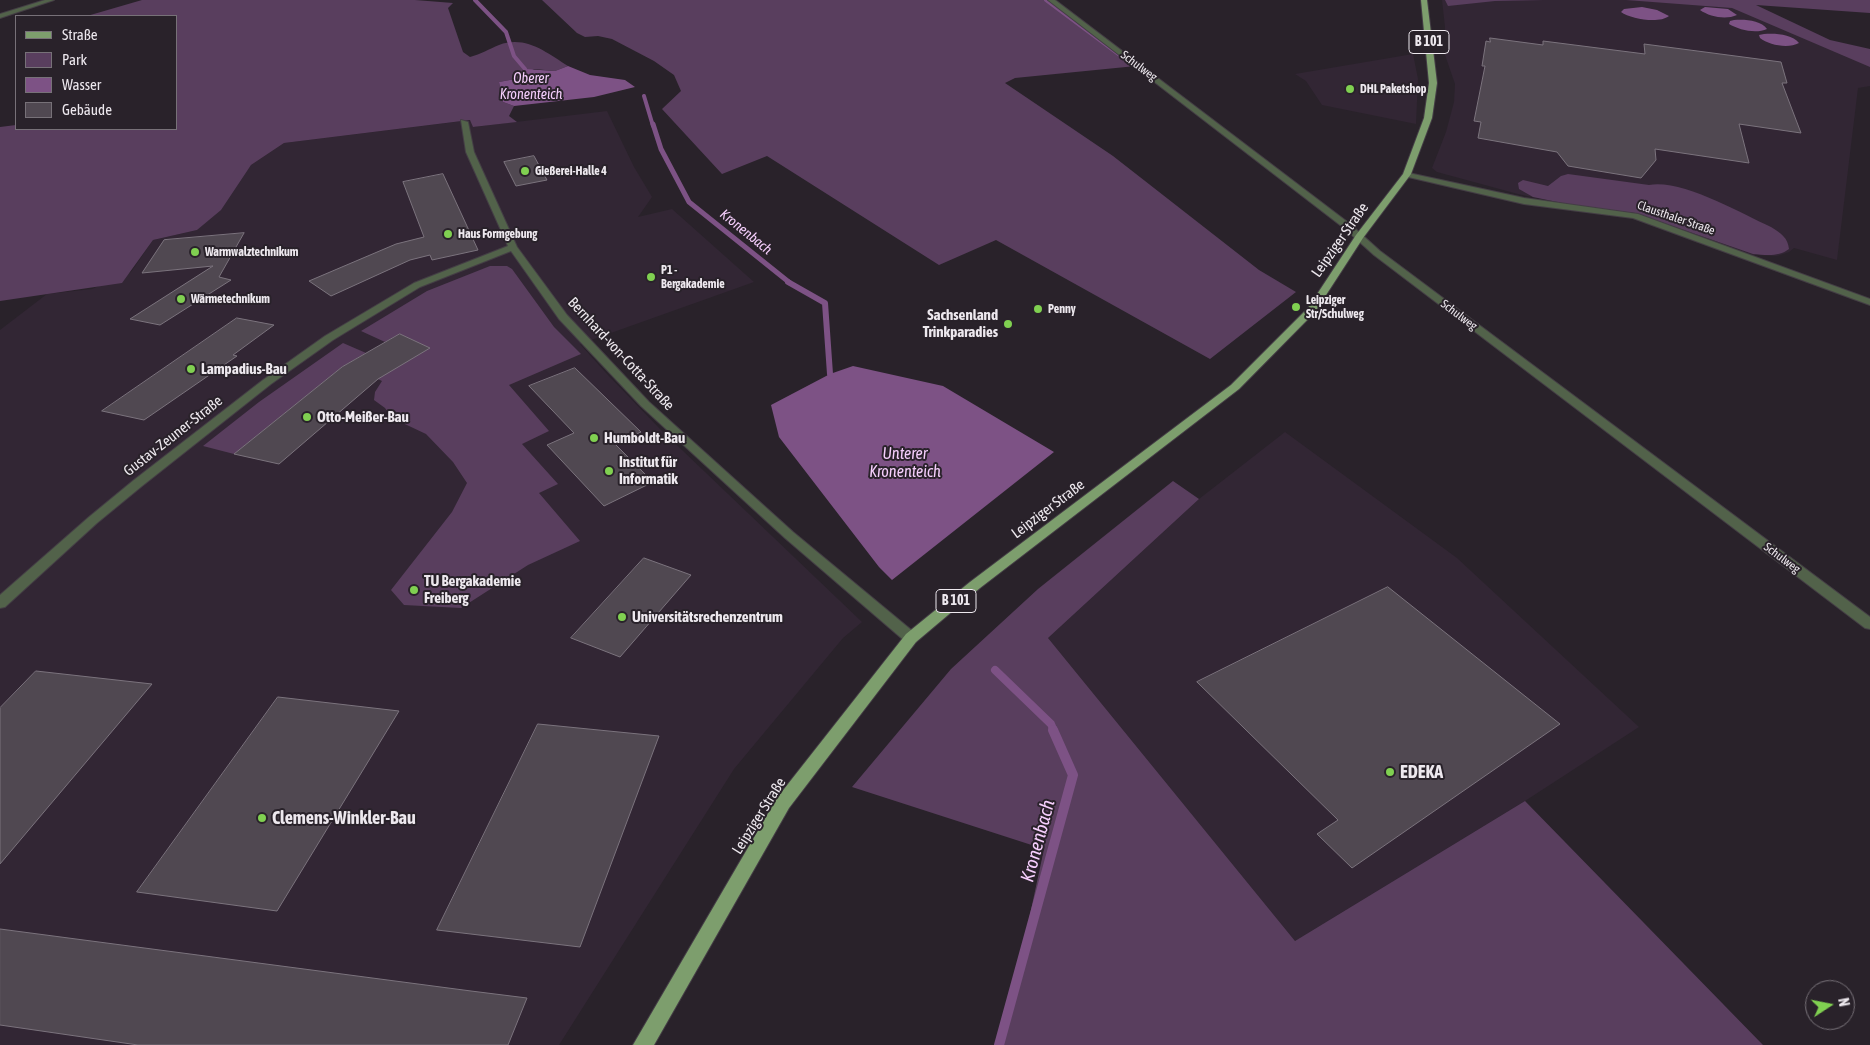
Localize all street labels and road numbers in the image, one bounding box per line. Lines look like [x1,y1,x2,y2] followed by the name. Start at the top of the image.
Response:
[1409,31,1449,54] road number: B 101
[1118,48,1160,84] street label: Schulweg
[1635,198,1717,238] street label: Clausthaler Straße
[1308,199,1372,281] street label: Leipziger Straße
[564,294,678,414] street label: Bernhard-von-Cotta-Straße
[1438,297,1480,333] street label: Schulweg
[120,392,226,480] street label: Gustav-Zeuner-Straße
[1008,476,1088,542] street label: Leipziger Straße
[1761,540,1803,576] street label: Schulweg
[936,590,976,612] road number: B 101
[728,774,790,858] street label: Leipziger Straße

